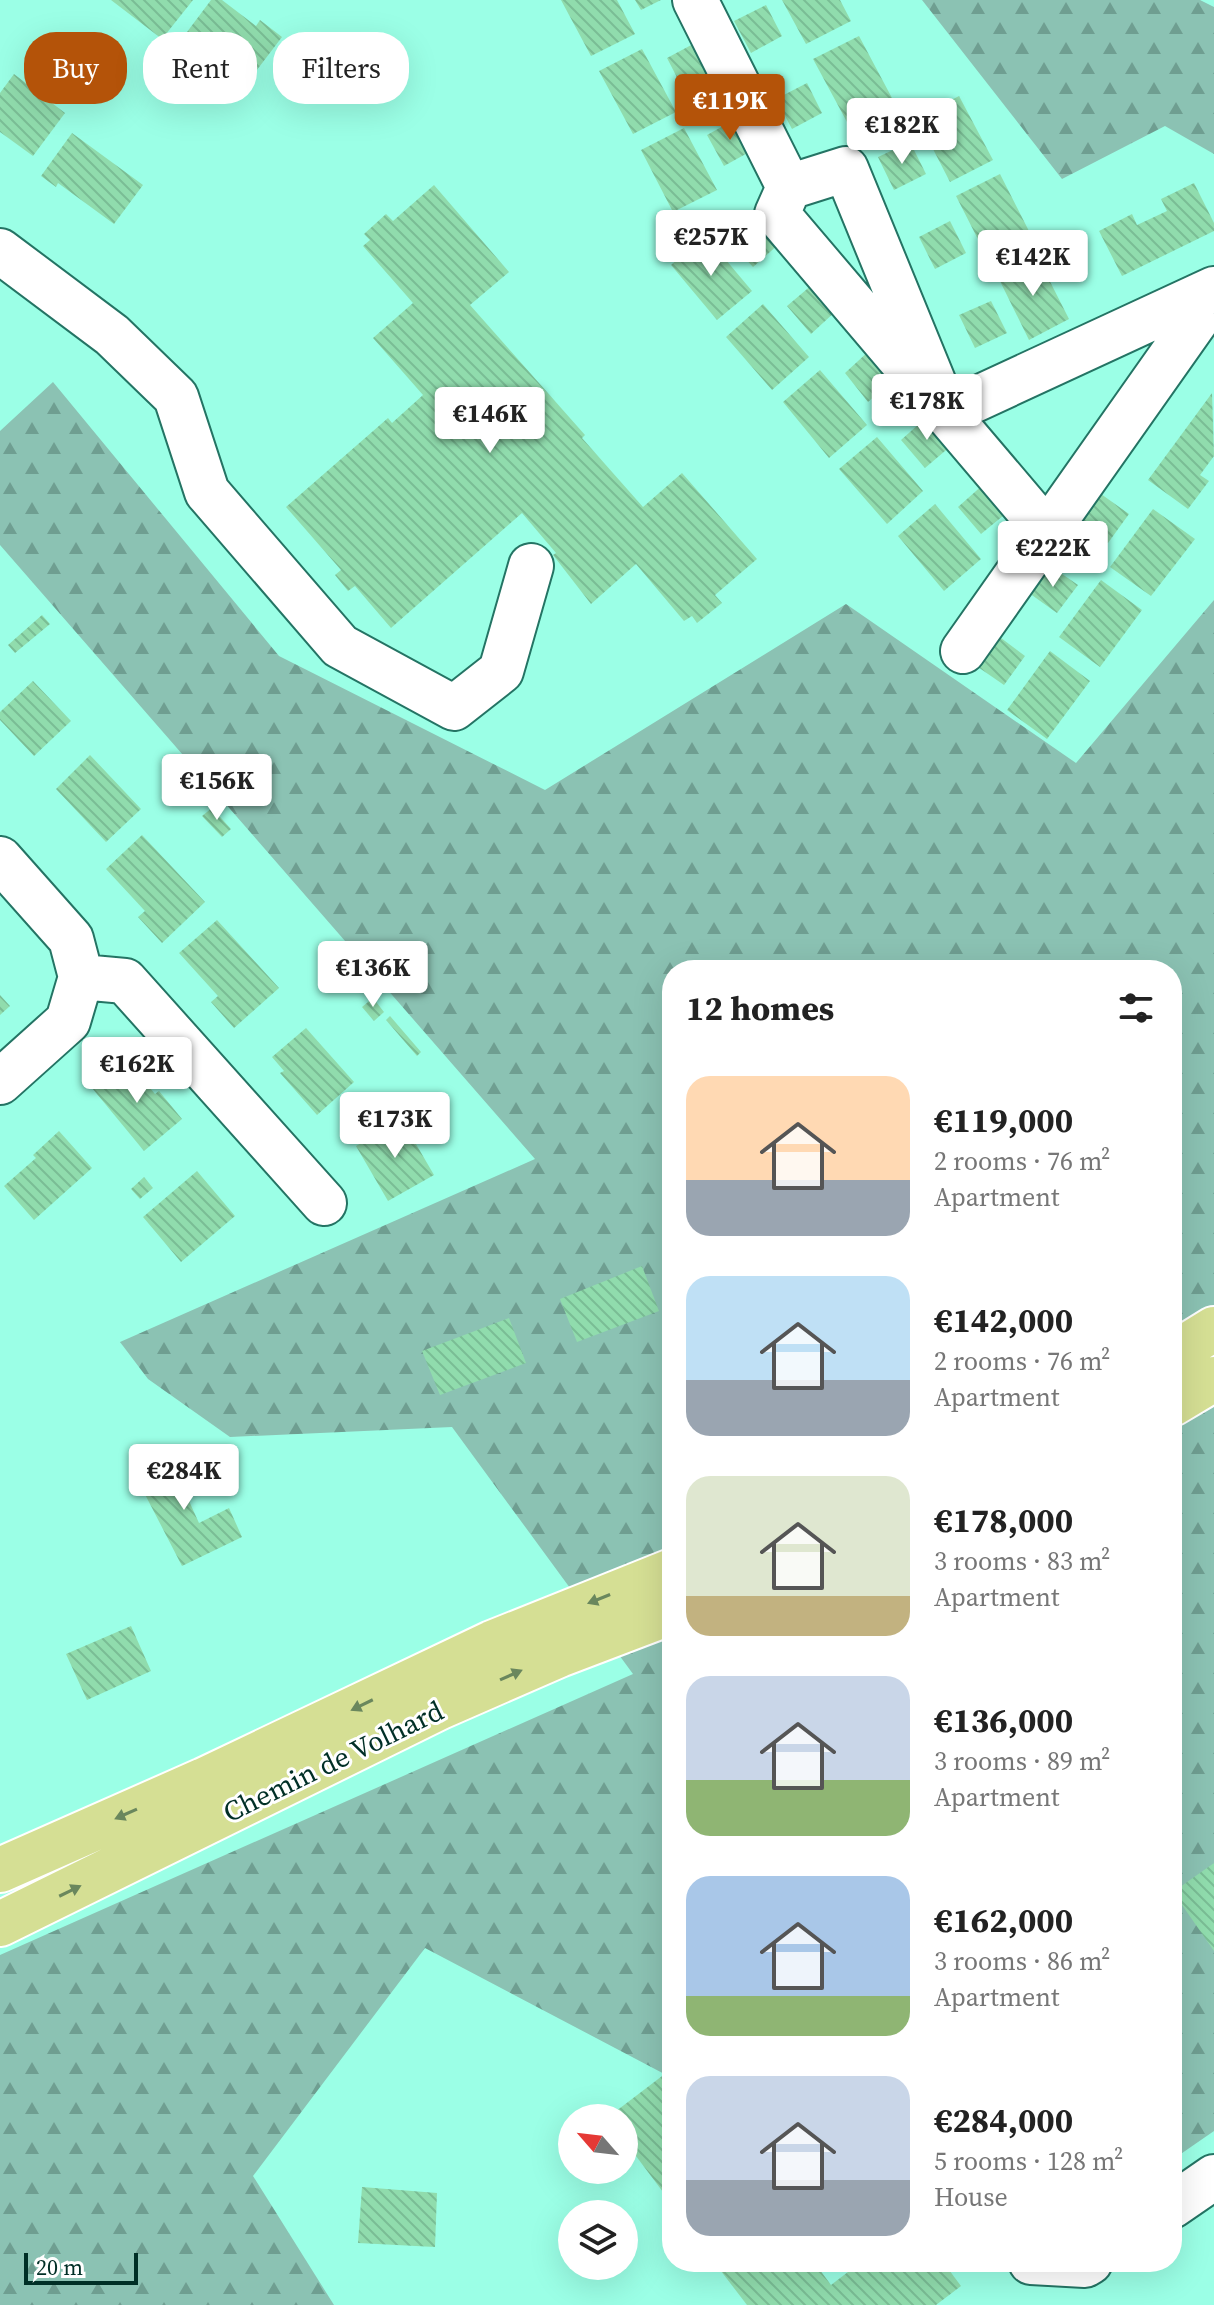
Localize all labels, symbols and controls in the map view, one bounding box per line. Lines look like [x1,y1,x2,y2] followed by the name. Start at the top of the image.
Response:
[24,32,127,104] chip: Buy
[143,32,257,104] chip: Rent
[273,32,409,104] chip: Filters
[674,74,786,142] pin: €119K
[693,82,767,118] text: €119K
[846,98,958,166] pin: €182K
[865,106,939,142] text: €182K
[655,210,767,278] pin: €257K
[674,218,748,254] text: €257K
[977,230,1089,298] pin: €142K
[996,238,1070,274] text: €142K
[871,374,983,442] pin: €178K
[890,382,964,418] text: €178K
[434,387,546,455] pin: €146K
[453,395,527,431] text: €146K
[997,521,1109,589] pin: €222K
[1016,529,1090,565] text: €222K
[161,754,273,822] pin: €156K
[180,762,254,798] text: €156K
[317,941,429,1009] pin: €136K
[336,949,410,985] text: €136K
[686,985,834,1031] text: 12 homes
[1114,986,1158,1030] icon: filters
[81,1037,193,1105] pin: €162K
[100,1045,174,1081] text: €162K
[339,1092,451,1160] pin: €173K
[934,1097,1073,1143] text: €119,000
[358,1100,432,1136] text: €173K
[750,1108,846,1204] icon: home
[934,1143,1110,1179] text: 2 rooms · 76 m²
[934,1179,1059,1215] text: Apartment
[934,1297,1073,1343] text: €142,000
[750,1308,846,1404] icon: home
[934,1343,1110,1379] text: 2 rooms · 76 m²
[934,1379,1059,1415] text: Apartment
[128,1444,240,1512] pin: €284K
[147,1452,221,1488] text: €284K
[934,1497,1073,1543] text: €178,000
[750,1508,846,1604] icon: home
[934,1543,1110,1579] text: 3 rooms · 83 m²
[934,1579,1059,1615] text: Apartment
[587,1593,611,1606] one-way arrow
[499,1669,523,1682] one-way arrow
[217,1691,449,1831] street label: Chemin de Volhard
[934,1697,1073,1743] text: €136,000
[350,1698,373,1712] one-way arrow
[750,1708,846,1804] icon: home
[934,1743,1110,1779] text: 3 rooms · 89 m²
[934,1779,1059,1815] text: Apartment
[114,1808,138,1821] one-way arrow
[59,1884,82,1898] one-way arrow
[934,1897,1073,1943] text: €162,000
[750,1908,846,2004] icon: home
[934,1943,1110,1979] text: 3 rooms · 86 m²
[934,1979,1059,2015] text: Apartment
[934,2097,1073,2143] text: €284,000
[558,2104,638,2184] north arrow
[558,2104,638,2280] map controls
[750,2108,846,2204] icon: home
[934,2143,1123,2179] text: 5 rooms · 128 m²
[934,2179,1008,2215] text: House
[558,2200,638,2280] button: layers
[24,2249,138,2285] scale bar
[36,2252,83,2282] text: 20 m

